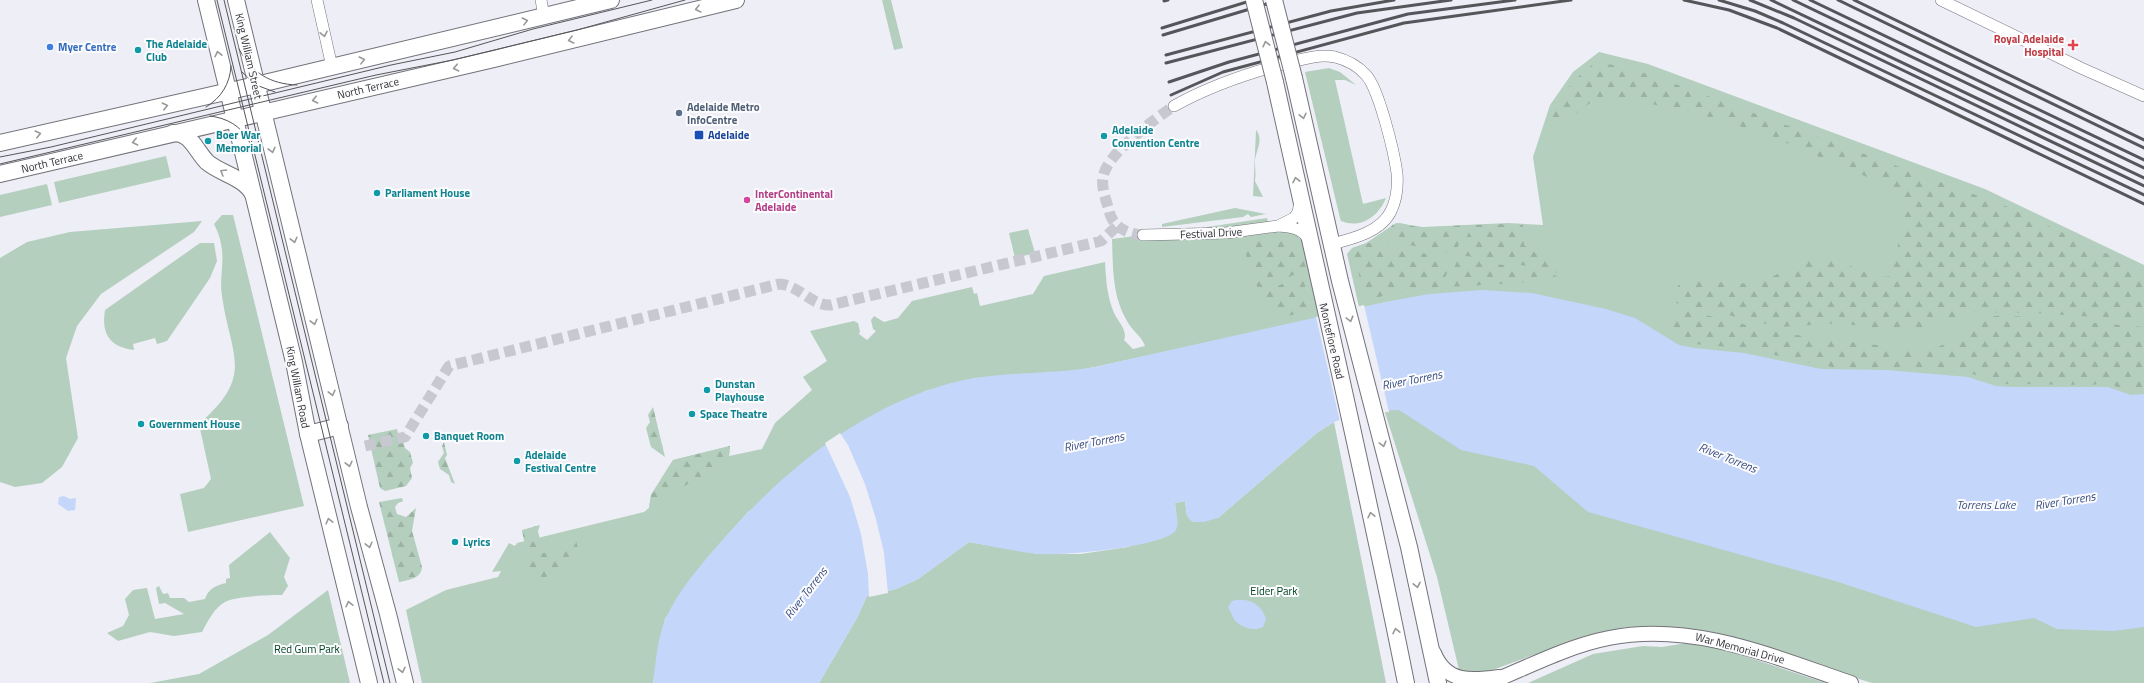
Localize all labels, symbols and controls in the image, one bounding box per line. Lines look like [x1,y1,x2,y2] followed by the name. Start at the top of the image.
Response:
[694,5,701,13] one-way arrow
[231,11,267,101] street label: King William Street
[522,18,528,26] one-way arrow
[320,30,328,37] one-way arrow
[1994,31,2064,60] place label: Royal Adelaide Hospital
[568,35,574,43] one-way arrow
[146,36,208,65] place label: The Adelaide Club
[58,39,117,55] place label: Myer Centre
[2067,39,2079,51] marker: Royal Adelaide Hospital
[1262,41,1270,47] one-way arrow
[45,42,55,52] marker: Myer Centre
[133,45,143,55] marker: The Adelaide Club
[215,50,223,57] one-way arrow
[359,56,365,64] one-way arrow
[453,63,459,71] one-way arrow
[336,73,401,103] street label: North Terrace
[312,95,319,104] one-way arrow
[687,99,760,128] place label: Adelaide Metro InfoCentre
[162,102,168,110] one-way arrow
[674,108,684,118] marker: Adelaide Metro InfoCentre
[1298,113,1306,120] one-way arrow
[1112,122,1200,151] place label: Adelaide Convention Centre
[216,127,262,156] place label: Boer War Memorial
[708,127,750,143] place label: Adelaide
[693,129,705,141] marker: Adelaide
[35,131,41,139] one-way arrow
[1099,131,1109,141] marker: Adelaide Convention Centre
[203,136,213,146] marker: Boer War Memorial
[132,137,138,145] one-way arrow
[267,146,276,153] one-way arrow
[20,147,85,177] street label: North Terrace
[220,170,227,177] one-way arrow
[1293,176,1301,183] one-way arrow
[385,185,470,201] place label: Parliament House
[755,186,833,215] place label: InterContinental Adelaide
[372,188,382,198] marker: Parliament House
[742,195,752,205] marker: InterContinental Adelaide
[1179,223,1243,243] street label: Festival Drive
[289,236,298,243] one-way arrow
[1315,301,1349,381] street label: Montefiore Road
[1345,315,1354,322] one-way arrow
[310,319,318,325] one-way arrow
[282,345,314,430] street label: King William Road
[1380,364,1445,395] water label: River Torrens
[715,376,765,405] place label: Dunstan Playhouse
[702,385,712,395] marker: Dunstan Playhouse
[327,389,335,396] one-way arrow
[700,406,768,422] place label: Space Theatre
[687,409,697,419] marker: Space Theatre
[149,416,241,432] place label: Government House
[136,419,146,429] marker: Government House
[1062,426,1127,457] water label: River Torrens
[434,428,504,444] place label: Banquet Room
[421,431,431,441] marker: Banquet Room
[1696,437,1761,478] water label: River Torrens
[1378,440,1387,447] one-way arrow
[525,447,596,476] place label: Adelaide Festival Centre
[512,456,522,466] marker: Adelaide Festival Centre
[344,460,352,467] one-way arrow
[2033,486,2097,515] water label: River Torrens
[1956,495,2017,514] water label: Torrens Lake
[1368,512,1376,519] one-way arrow
[326,518,334,524] one-way arrow
[463,534,490,550] place label: Lyrics
[450,537,460,547] marker: Lyrics
[364,541,372,548] one-way arrow
[779,562,832,623] water label: River Torrens
[1413,582,1421,588] one-way arrow
[1250,583,1298,599] park label: Elder Park
[346,601,354,607] one-way arrow
[1392,628,1401,634] one-way arrow
[1694,628,1787,668] street label: War Memorial Drive
[274,641,341,657] park label: Red Gum Park
[397,667,405,673] one-way arrow

